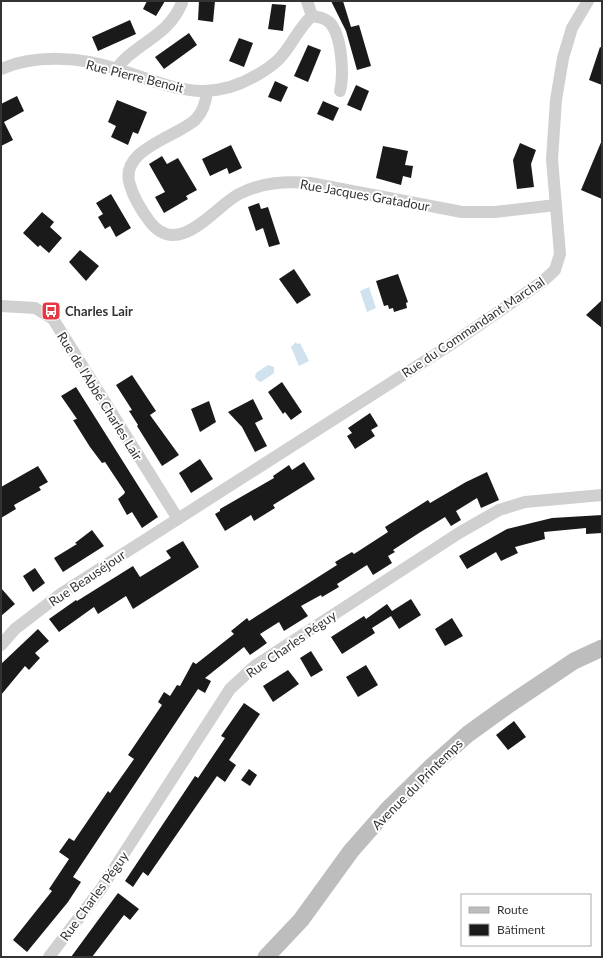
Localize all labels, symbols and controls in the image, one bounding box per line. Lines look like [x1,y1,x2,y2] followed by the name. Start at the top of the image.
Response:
[85,56,186,96] street label: Rue Pierre Benoit
[299,176,431,214] street label: Rue Jacques Gratadour
[399,273,547,381] street label: Rue du Commandant Marchal
[40,300,62,322] bus stop icon: Charles Lair
[65,303,133,319] place label: Charles Lair
[54,329,146,463] street label: Rue de l'Abbé Charles Lair
[46,546,129,610] street label: Rue Beauséjour
[243,607,339,681] street label: Rue Charles Péguy
[368,735,466,833] street label: Avenue du Printemps
[56,848,132,944] street label: Rue Charles Péguy
[461,894,591,946] legend
[497,902,528,917] text: Route
[497,922,546,937] text: Bâtiment

